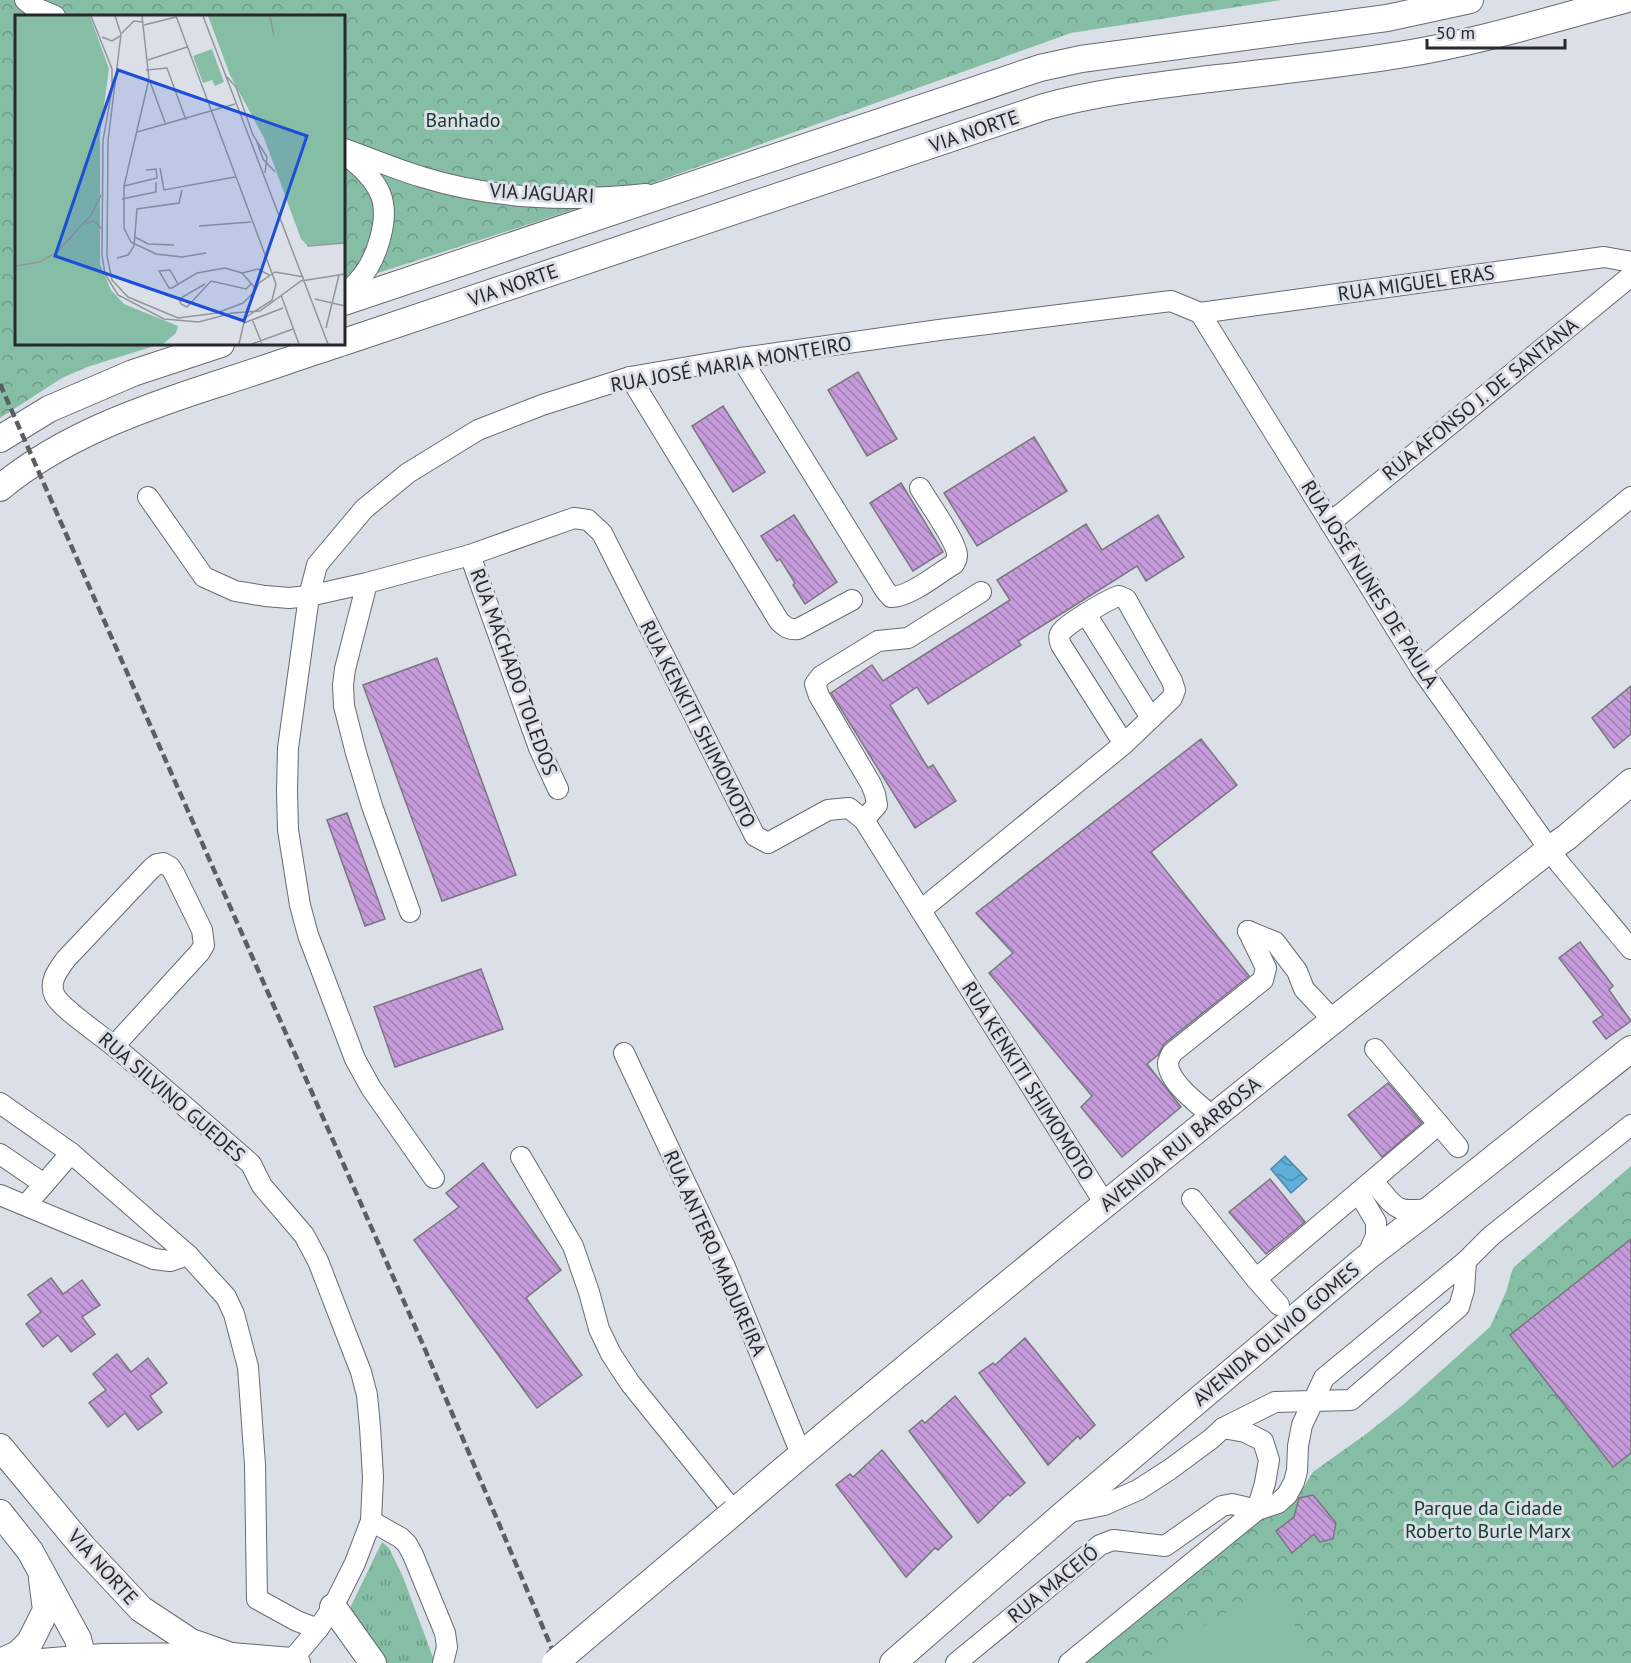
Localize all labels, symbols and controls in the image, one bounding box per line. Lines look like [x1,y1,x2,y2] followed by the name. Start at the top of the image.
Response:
[1427,12,1565,50] scale bar
[15,15,345,345] inset map
[1436,21,1475,44] text: 50 m
[925,104,1022,159] street label: VIA NORTE
[426,107,500,133] park label: Banhado
[488,177,595,209] street label: VIA JAGUARI
[464,258,561,313] street label: VIA NORTE
[1336,259,1496,307] street label: RUA MIGUEL ERAS
[1377,312,1584,486] street label: RUA AFONSO J. DE SANTANA
[609,330,853,398] street label: RUA JOSÉ MARIA MONTEIRO
[1295,475,1445,693] street label: RUA JOSÉ NUNES DE PAULA
[464,565,564,779] street label: RUA MACHADO TOLEDOS
[634,616,762,832] street label: RUA KENKITI SHIMOMOTO
[956,977,1100,1185] street label: RUA KENKITI SHIMOMOTO
[93,1026,251,1168] street label: RUA SILVINO GUEDES
[1094,1071,1266,1217] street label: AVENIDA RUI BARBOSA
[658,1146,772,1360] street label: RUA ANTERO MADUREIRA
[1187,1257,1365,1411] street label: AVENIDA OLIVIO GOMES
[1405,1495,1571,1544] park label: Parque da Cidade Roberto Burle Marx
[62,1523,144,1610] street label: VIA NORTE
[1002,1539,1104,1629] street label: RUA MACEIÓ

